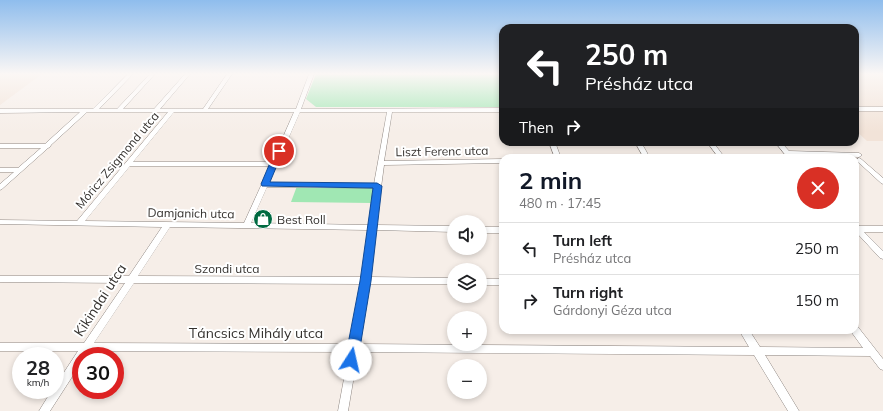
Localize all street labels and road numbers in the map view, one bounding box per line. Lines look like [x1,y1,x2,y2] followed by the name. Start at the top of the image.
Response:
[72,109,162,211] street label: Móricz Zsigmond utca
[395,143,489,159] street label: Liszt Ferenc utca
[147,205,235,221] street label: Damjanich utca
[70,260,130,340] street label: Kikindai utca
[195,261,259,276] street label: Szondi utca
[189,324,323,342] street label: Táncsics Mihály utca

